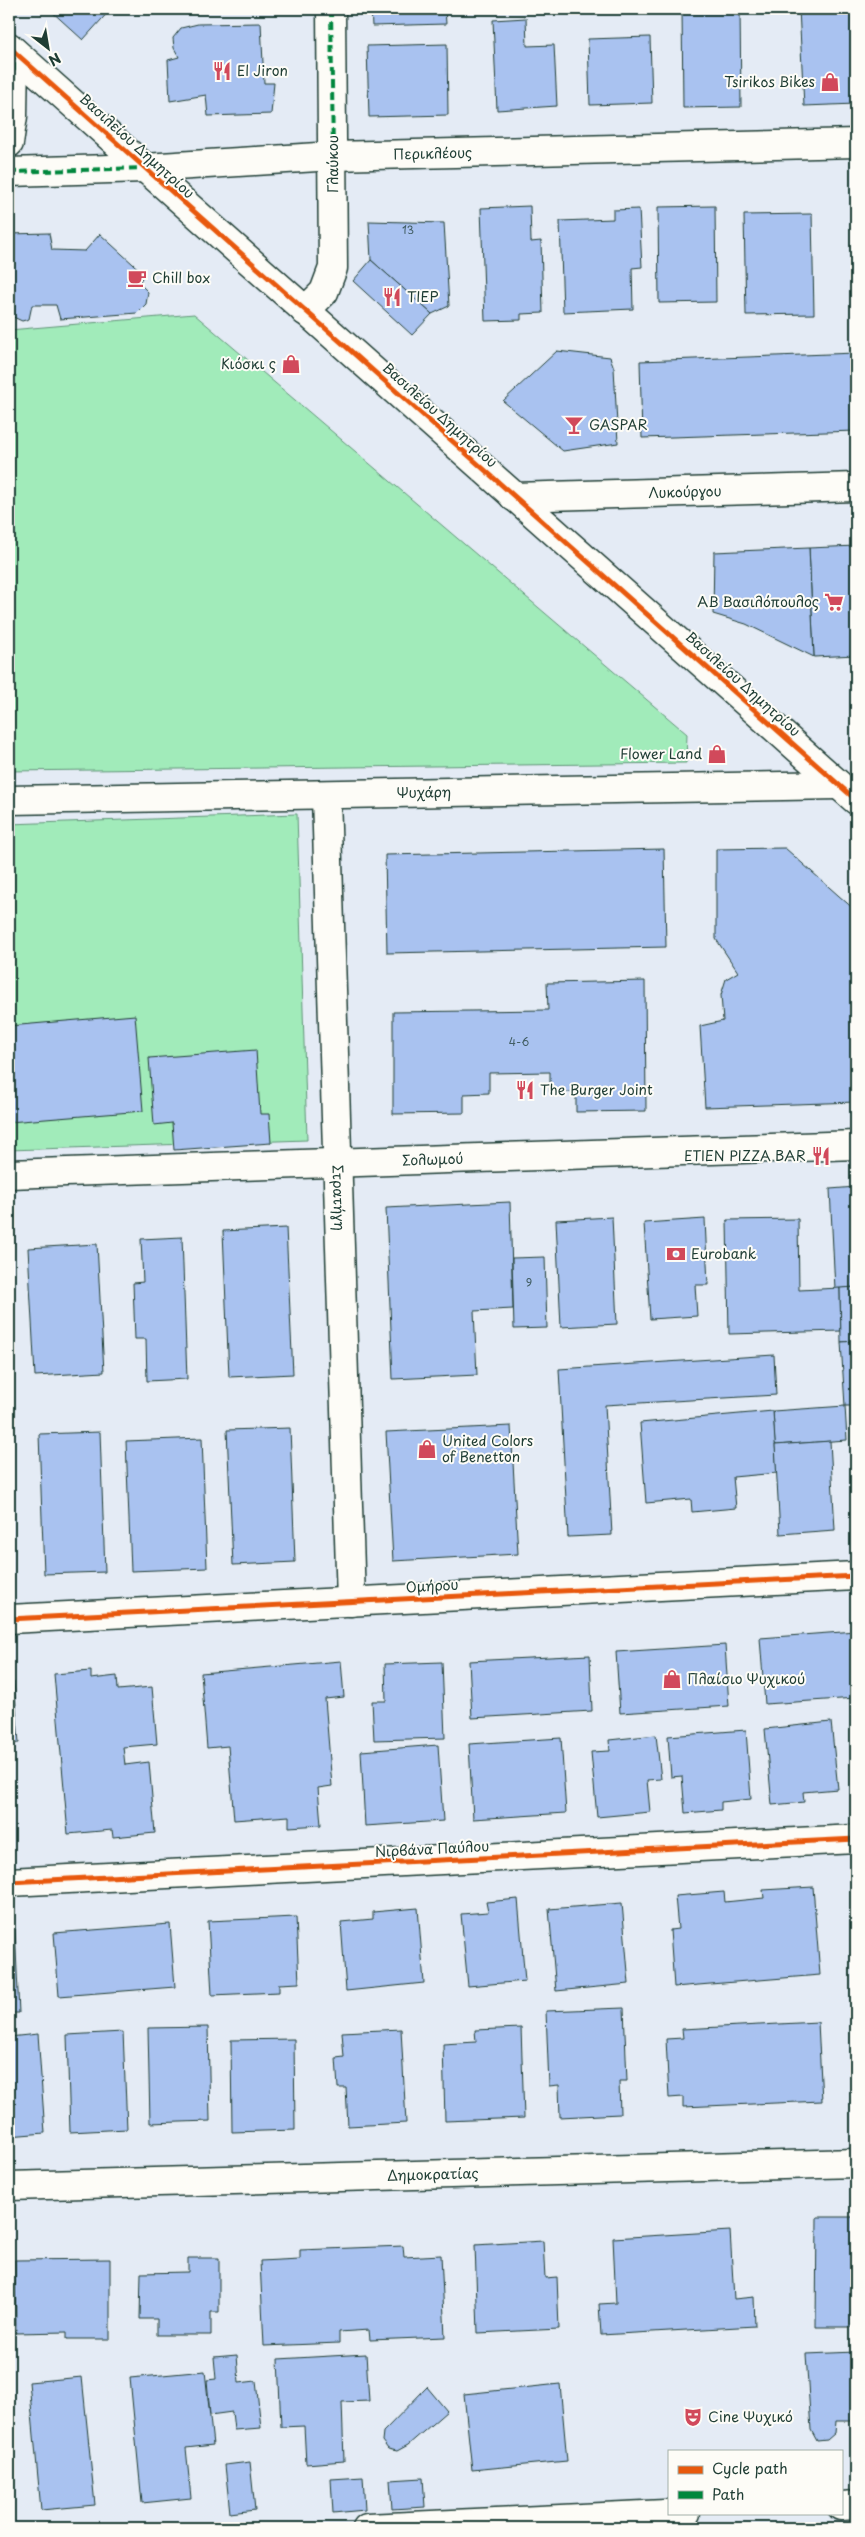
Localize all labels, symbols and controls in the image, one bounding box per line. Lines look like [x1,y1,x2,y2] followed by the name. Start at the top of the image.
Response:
[22,22,72,72] north arrow
[45,48,65,71] text: N
[211,60,233,82] restaurant icon: El Jiron
[237,60,288,81] place label: El Jiron
[724,71,815,92] place label: Tsirikos Bikes
[819,71,841,93] shop icon: Tsirikos Bikes
[75,88,199,203] street label: Βασιλείου Δημητρίου
[322,135,343,193] street label: Γλαύκου
[393,142,472,165] street label: Περικλέους
[402,221,414,238] house number: 13
[126,267,148,289] cafe icon: Chill box
[152,267,210,288] place label: Chill box
[381,286,403,308] restaurant icon: ΤΙΕΡ
[407,286,439,307] place label: ΤΙΕΡ
[221,353,276,374] place label: Κιόσκι ς
[280,353,302,375] shop icon: Κιόσκι ς
[378,357,502,472] street label: Βασιλείου Δημητρίου
[563,414,585,436] bar icon: GASPAR
[589,414,648,435] place label: GASPAR
[648,480,722,503] street label: Λυκούργου
[697,591,819,612] place label: ΑΒ Βασιλόπουλος
[823,591,845,613] supermarket icon: ΑΒ Βασιλόπουλος
[681,626,805,741] street label: Βασιλείου Δημητρίου
[620,743,702,764] place label: Flower Land
[706,743,728,765] shop icon: Flower Land
[396,781,451,803] street label: Ψυχάρη
[509,1033,529,1050] house number: 4-6
[514,1079,536,1101] restaurant icon: The Burger Joint
[540,1079,653,1100] place label: The Burger Joint
[684,1145,806,1166] place label: ETIEN PIZZA BAR
[810,1145,832,1167] restaurant icon: ETIEN PIZZA BAR
[402,1147,464,1171] street label: Σολωμού
[327,1164,350,1231] street label: Στρατήγη
[665,1243,687,1265] bank icon: Eurobank
[691,1243,757,1264] place label: Eurobank
[526,1274,532,1291] house number: 9
[442,1430,533,1467] place label: United Colors of Benetton
[416,1438,438,1460] shop icon: United Colors of Benetton
[405,1574,459,1597] street label: Ομήρου
[661,1668,683,1690] shop icon: Πλαίσιο Ψυχικού
[687,1668,805,1689] place label: Πλαίσιο Ψυχικού
[374,1835,490,1862] street label: Νιρβάνα Παύλου
[387,2162,479,2186] street label: Δημοκρατίας
[682,2406,704,2428] theatre icon: Cine Ψυχικό
[708,2406,793,2427] place label: Cine Ψυχικό
[668,2450,842,2514] legend
[712,2456,788,2479] text: Cycle path
[712,2482,744,2505] text: Path

